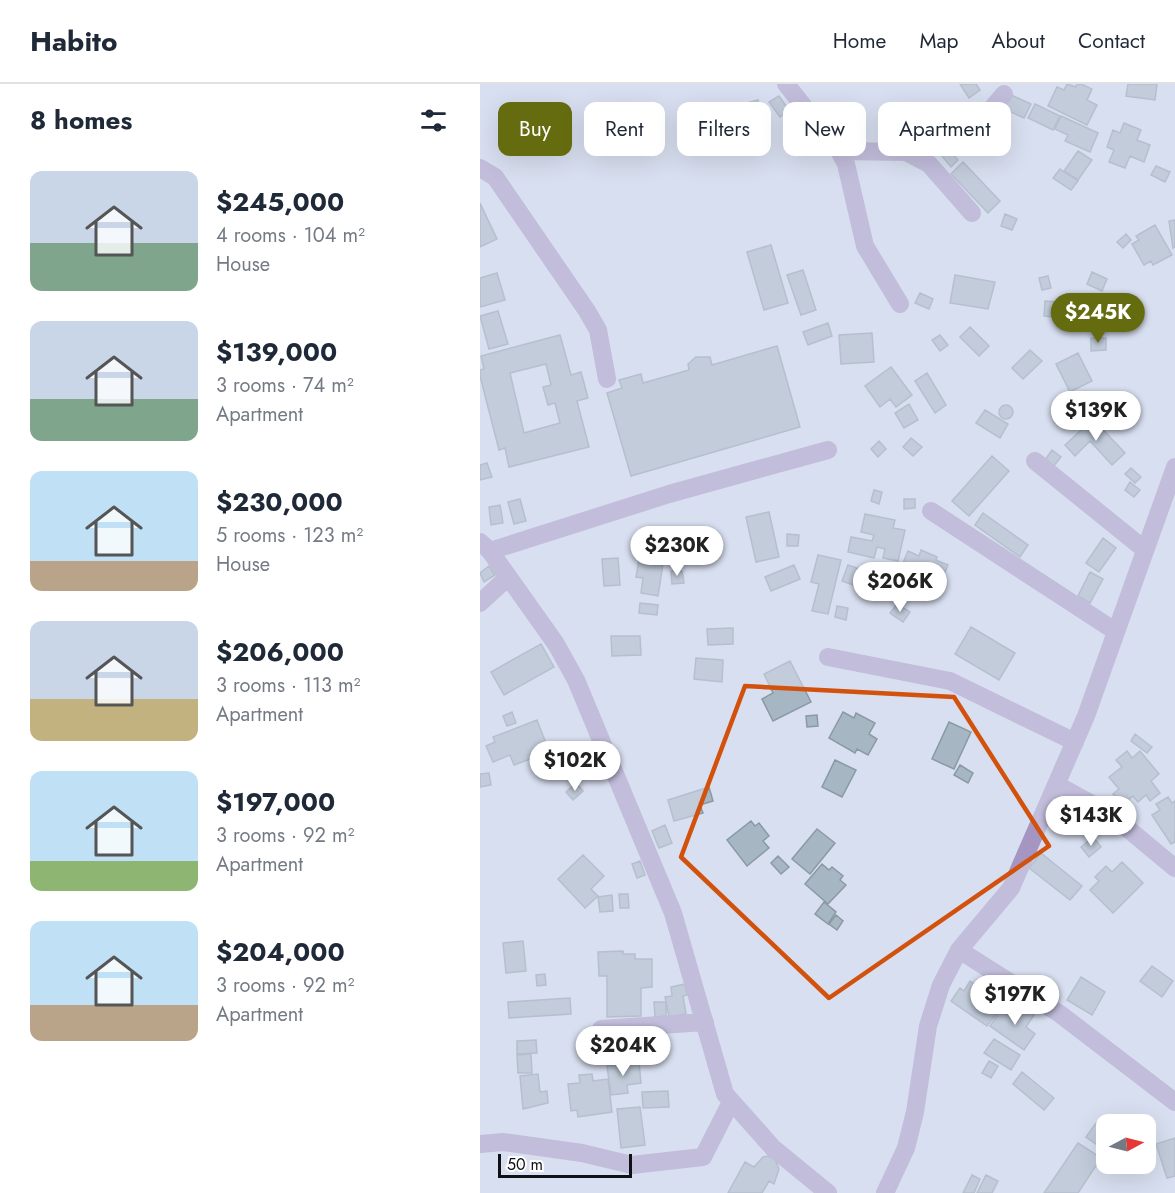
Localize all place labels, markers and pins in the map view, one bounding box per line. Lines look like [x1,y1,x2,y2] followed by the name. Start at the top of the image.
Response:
[1056,293,1140,344] pin: $245K
[1054,391,1138,442] pin: $139K
[635,526,719,577] pin: $230K
[858,562,942,613] pin: $206K
[533,741,617,792] pin: $102K
[1049,796,1133,847] pin: $143K
[973,975,1057,1026] pin: $197K
[581,1026,665,1077] pin: $204K

